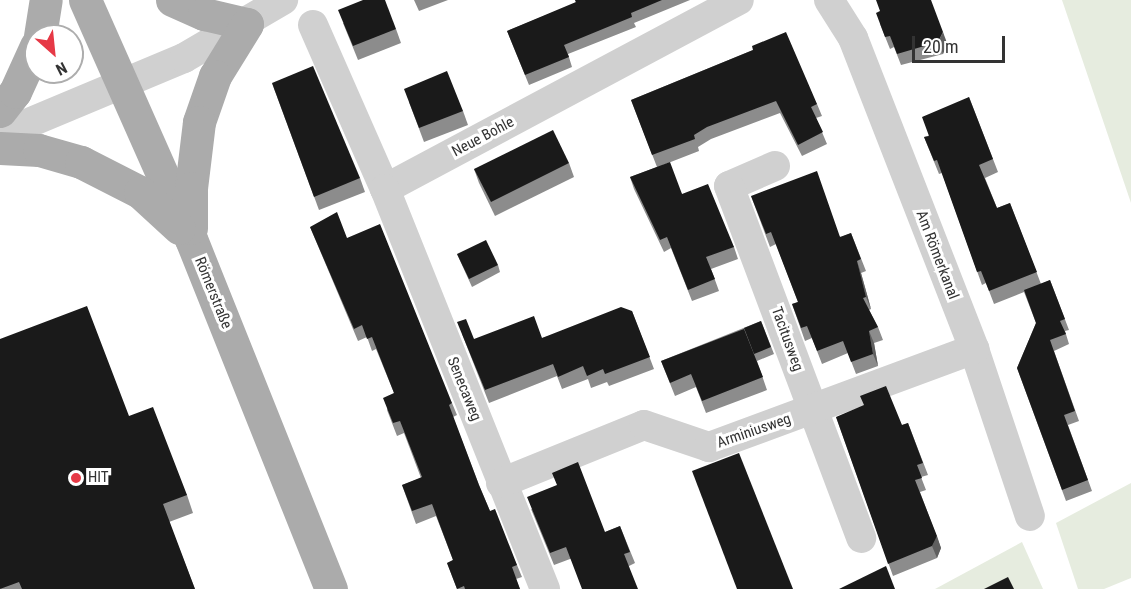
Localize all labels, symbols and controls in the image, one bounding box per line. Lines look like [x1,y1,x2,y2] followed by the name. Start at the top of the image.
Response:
[24,24,84,84] north arrow
[915,24,1008,62] scale bar
[923,36,958,57] text: 20 m
[53,58,70,79] text: N
[449,113,517,161] street label: Neue Bohle
[912,208,962,302] street label: Am Römerkanal
[190,254,236,332] street label: Römerstraße
[767,304,807,374] street label: Tacitusweg
[443,354,485,424] street label: Senecaweg
[715,410,793,452] street label: Arminiusweg
[88,469,109,487] place label: HIT
[69,471,83,485] marker: HIT

